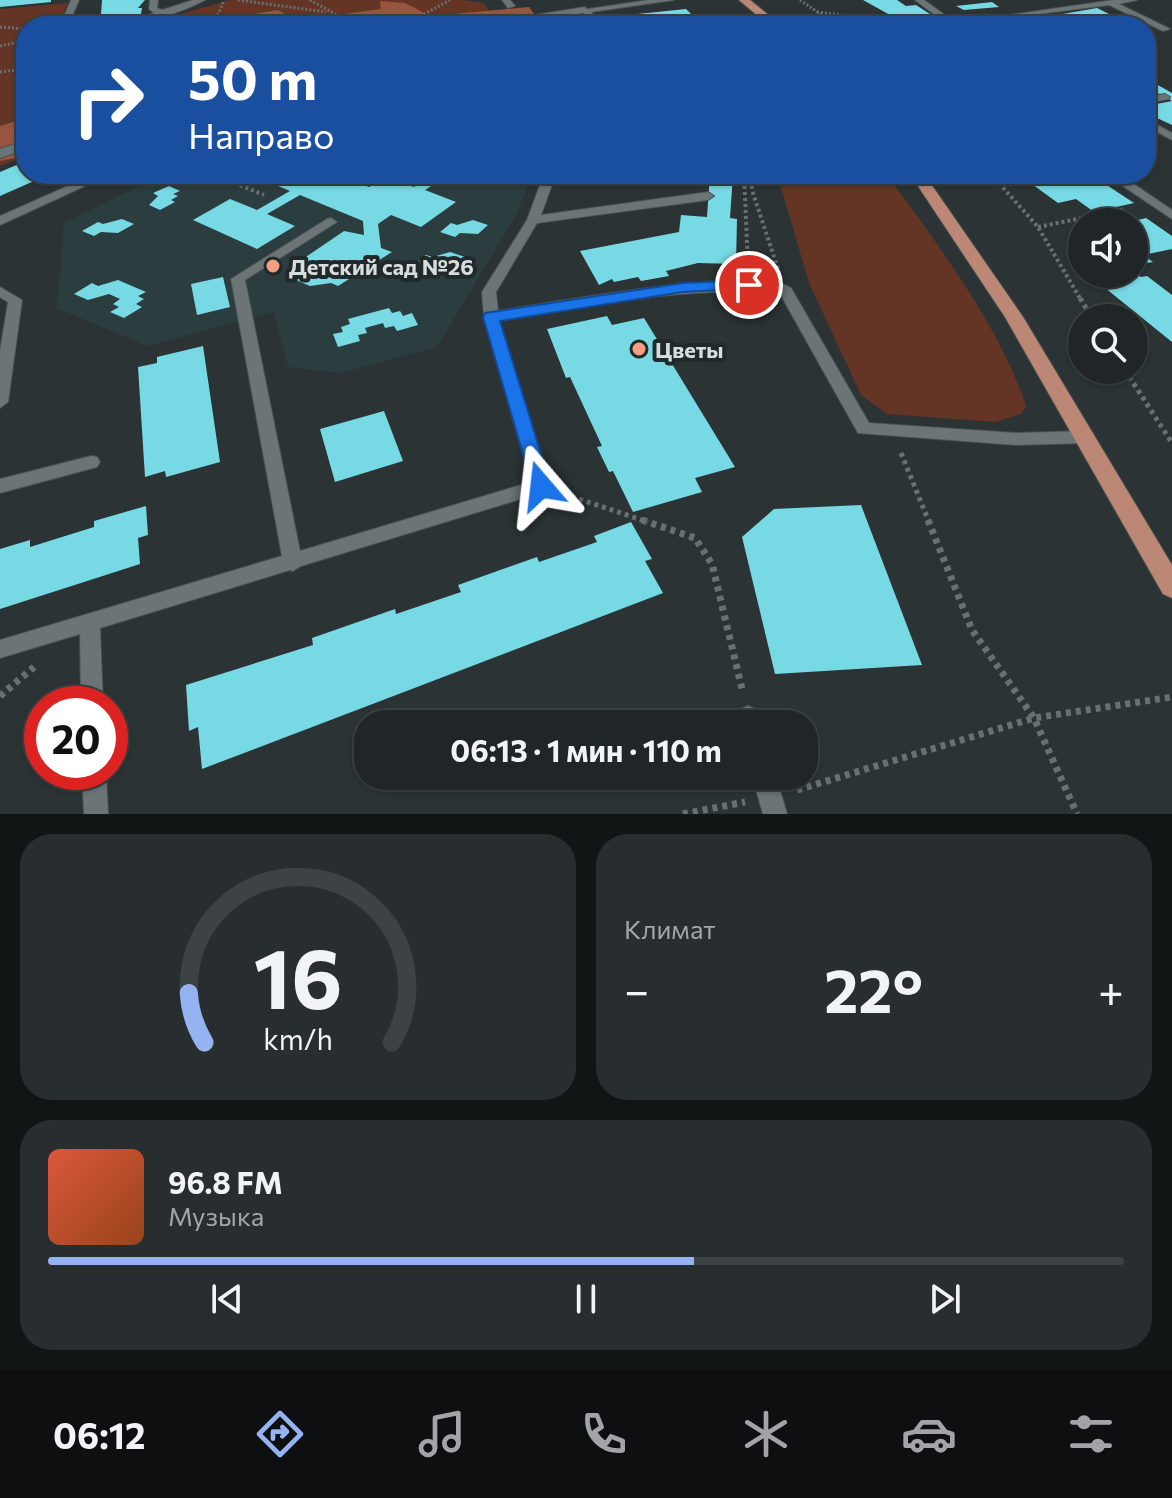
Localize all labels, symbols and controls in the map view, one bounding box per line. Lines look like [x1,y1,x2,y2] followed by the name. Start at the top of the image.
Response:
[188,43,317,112] text: 50 m
[56,48,160,152] icon: right
[188,112,334,156] text: Направо
[1068,208,1148,384] map controls
[1068,208,1148,288] button: sound
[715,251,783,319] pin
[289,253,474,280] place label: Детский сад №26
[264,257,282,275] marker: Детский сад №26
[727,263,771,307] icon: arrive
[1068,304,1148,384] button: search
[655,336,724,363] place label: Цветы
[630,340,648,358] marker: Цветы
[499,444,583,528] position arrow
[24,686,128,790] speed limit sign: 20
[450,731,722,768] text: 06:13 · 1 мин · 110 m
[624,913,716,944] text: Климат
[254,924,342,1026] text: 16
[824,952,923,1025] text: 22°
[624,962,649,1016] text: −
[1098,962,1124,1016] text: +
[263,1021,333,1056] text: km/h
[168,1163,283,1200] text: 96.8 FM
[168,1200,264,1231] text: Музыка
[205,1277,249,1321] icon: previous
[564,1277,608,1321] icon: pause
[923,1277,967,1321] icon: next
[252,1406,308,1462] icon: directions
[414,1406,470,1462] icon: music
[576,1406,632,1462] icon: phone
[738,1406,794,1462] icon: climate
[901,1406,957,1462] icon: car
[1063,1406,1119,1462] icon: filters
[53,1412,146,1456] text: 06:12

